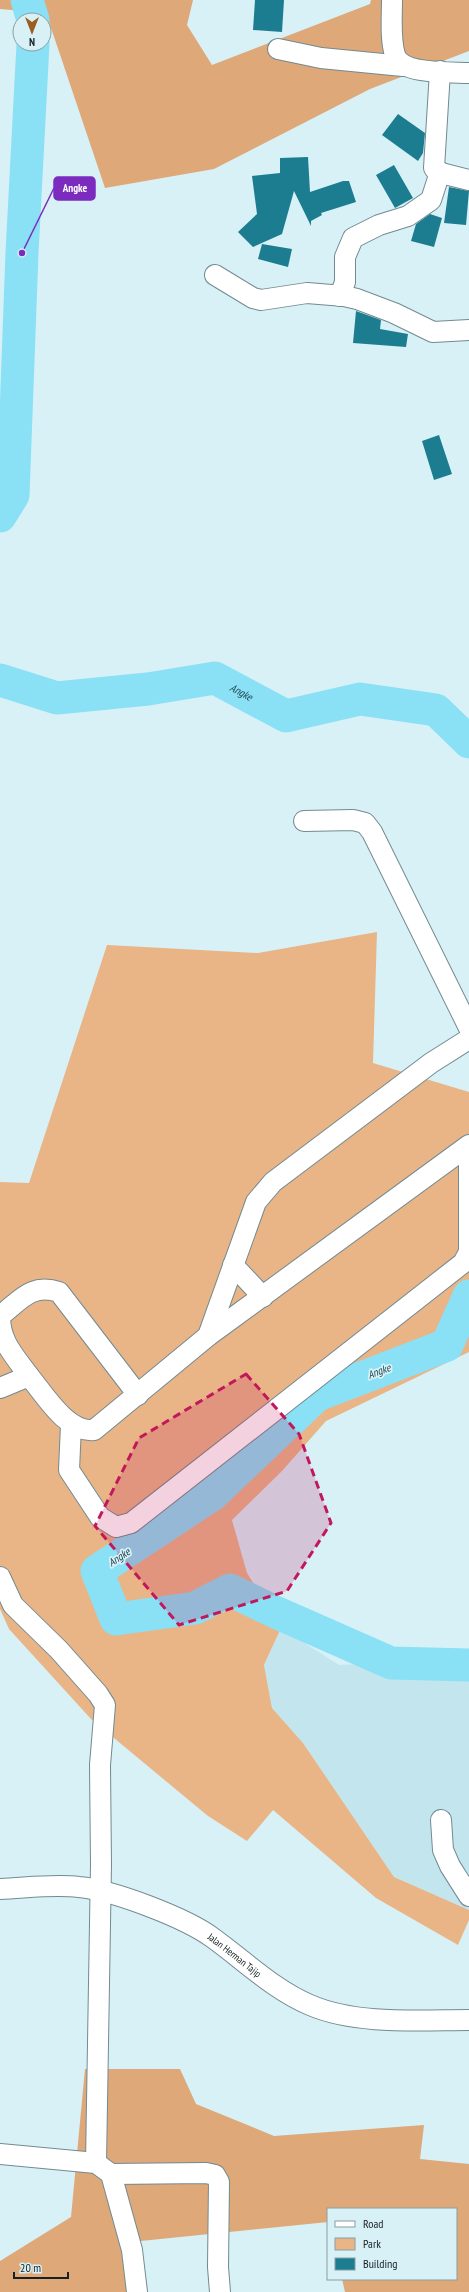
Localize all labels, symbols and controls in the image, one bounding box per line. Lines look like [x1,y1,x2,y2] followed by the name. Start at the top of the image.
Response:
[12,12,52,52] north arrow
[29,35,35,49] text: N
[54,177,95,200] callout: Angke
[62,181,88,195] text: Angke
[228,680,256,705] water label: Angke
[366,1360,394,1382] water label: Angke
[105,1544,134,1569] water label: Angke
[204,1930,264,1980] street label: Jalan Herman Tajip
[327,2208,457,2280] legend
[363,2216,383,2231] text: Road
[363,2236,381,2251] text: Park
[14,2254,68,2280] scale bar
[363,2256,398,2271] text: Building
[20,2260,41,2275] text: 20 m

